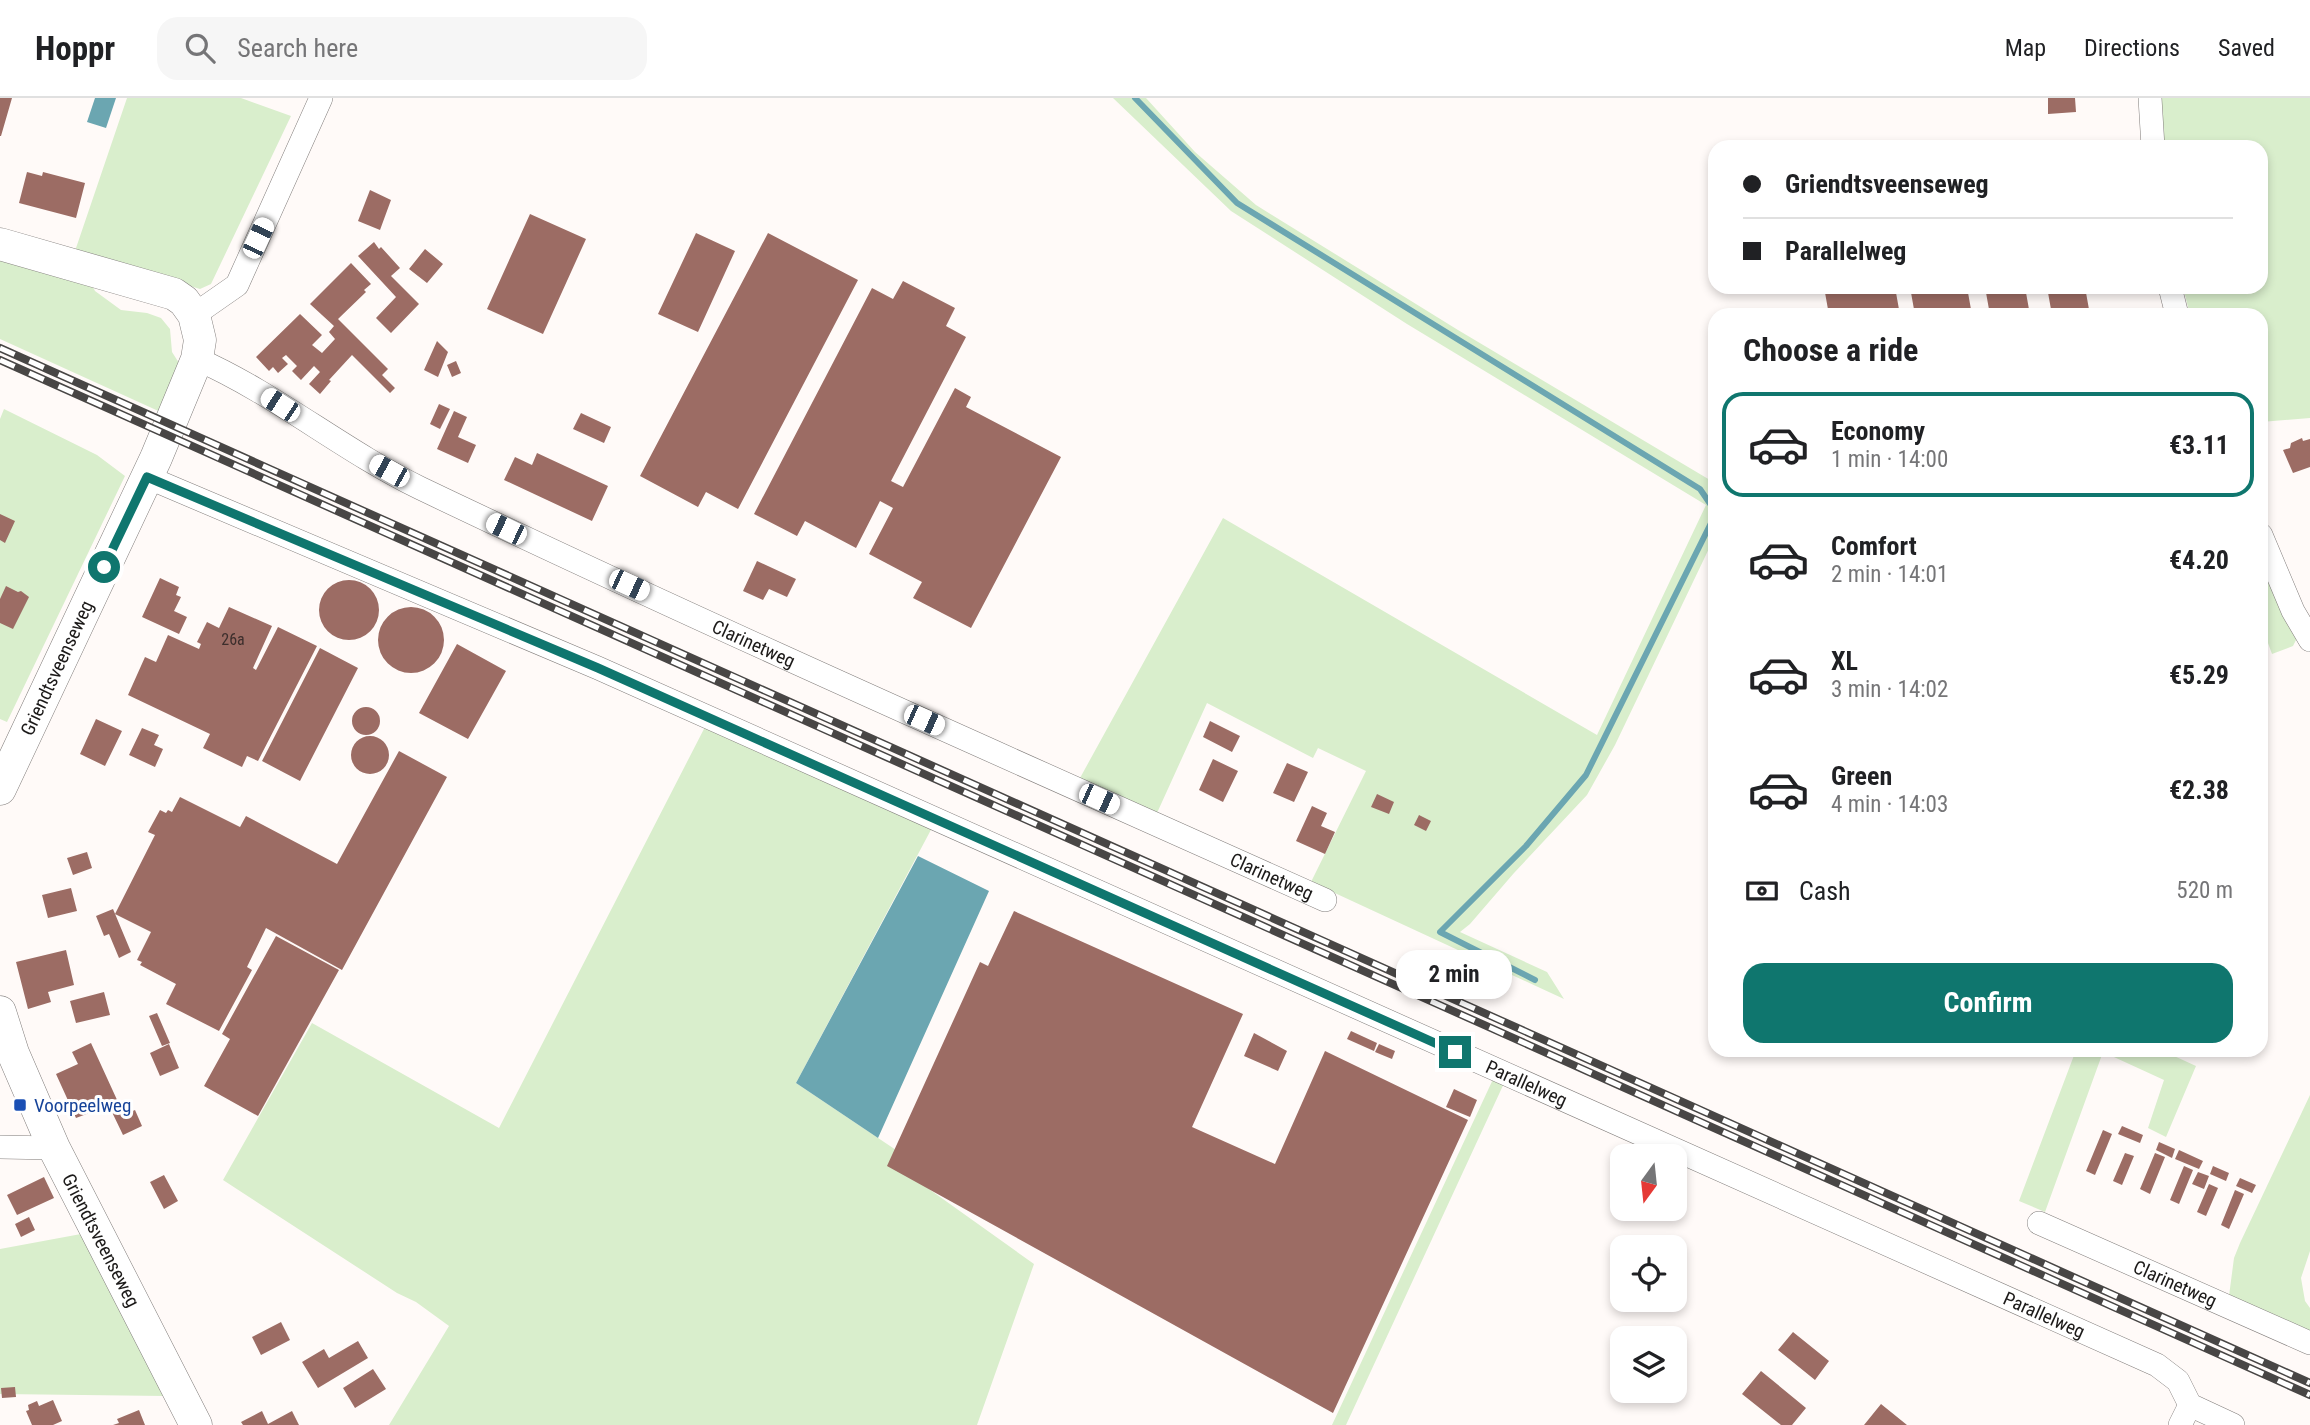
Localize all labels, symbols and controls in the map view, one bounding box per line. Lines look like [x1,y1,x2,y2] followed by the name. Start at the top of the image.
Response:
[157,17,647,80] search box
[35,29,115,68] text: Hoppr
[181,29,219,67] icon: search
[237,33,358,63] text: Search here
[2005,34,2046,62] text: Map
[2084,34,2180,62] text: Directions
[2218,34,2275,62] text: Saved
[1785,169,1989,199] text: Griendtsveenseweg
[240,215,277,261] car
[1785,236,1906,266] text: Parallelweg
[1743,331,1918,369] text: Choose a ride
[257,385,304,425] car
[1747,413,1810,476] icon: car
[1831,416,1925,446] text: Economy
[2169,430,2229,460] text: €3.11
[1831,446,1948,473] text: 1 min · 14:00
[366,452,413,490] car
[483,510,530,548] car
[1747,528,1810,591] icon: car
[1831,531,1917,561] text: Comfort
[2169,545,2229,575] text: €4.20
[88,551,120,583] route start
[1831,561,1948,588] text: 2 min · 14:01
[606,567,653,603] car
[16,597,98,739] street label: Griendtsveenseweg
[709,615,799,672] street label: Clarinetweg
[221,630,245,649] house number: 26a
[1747,643,1810,706] icon: car
[1831,646,1858,676] text: XL
[2169,660,2229,690] text: €5.29
[1831,676,1948,703] text: 3 min · 14:02
[901,702,948,738] car
[1747,758,1810,821] icon: car
[1831,761,1892,791] text: Green
[2169,775,2229,805] text: €2.38
[1076,781,1123,817] car
[1831,791,1948,818] text: 4 min · 14:03
[1227,848,1317,905] street label: Clarinetweg
[1743,872,1781,910] icon: cash
[1799,876,1851,906] text: Cash
[2176,877,2233,904] text: 520 m
[1397,950,1513,1000] callout: 2 min
[1428,961,1480,988] text: 2 min
[1743,963,2233,1043] button: Confirm
[1439,1036,1471,1068] route end
[1482,1055,1571,1111] street label: Parallelweg
[34,1094,131,1117] place label: Voorpeelweg
[12,1097,28,1113] marker: Voorpeelweg
[1610,1144,1687,1222] north arrow
[1610,1144,1687,1403] map controls
[58,1170,145,1311] street label: Griendtsveenseweg
[1610,1235,1687,1312] button: locate
[2130,1255,2221,1312] street label: Clarinetweg
[2000,1286,2089,1343] street label: Parallelweg
[1610,1326,1687,1403] button: layers

